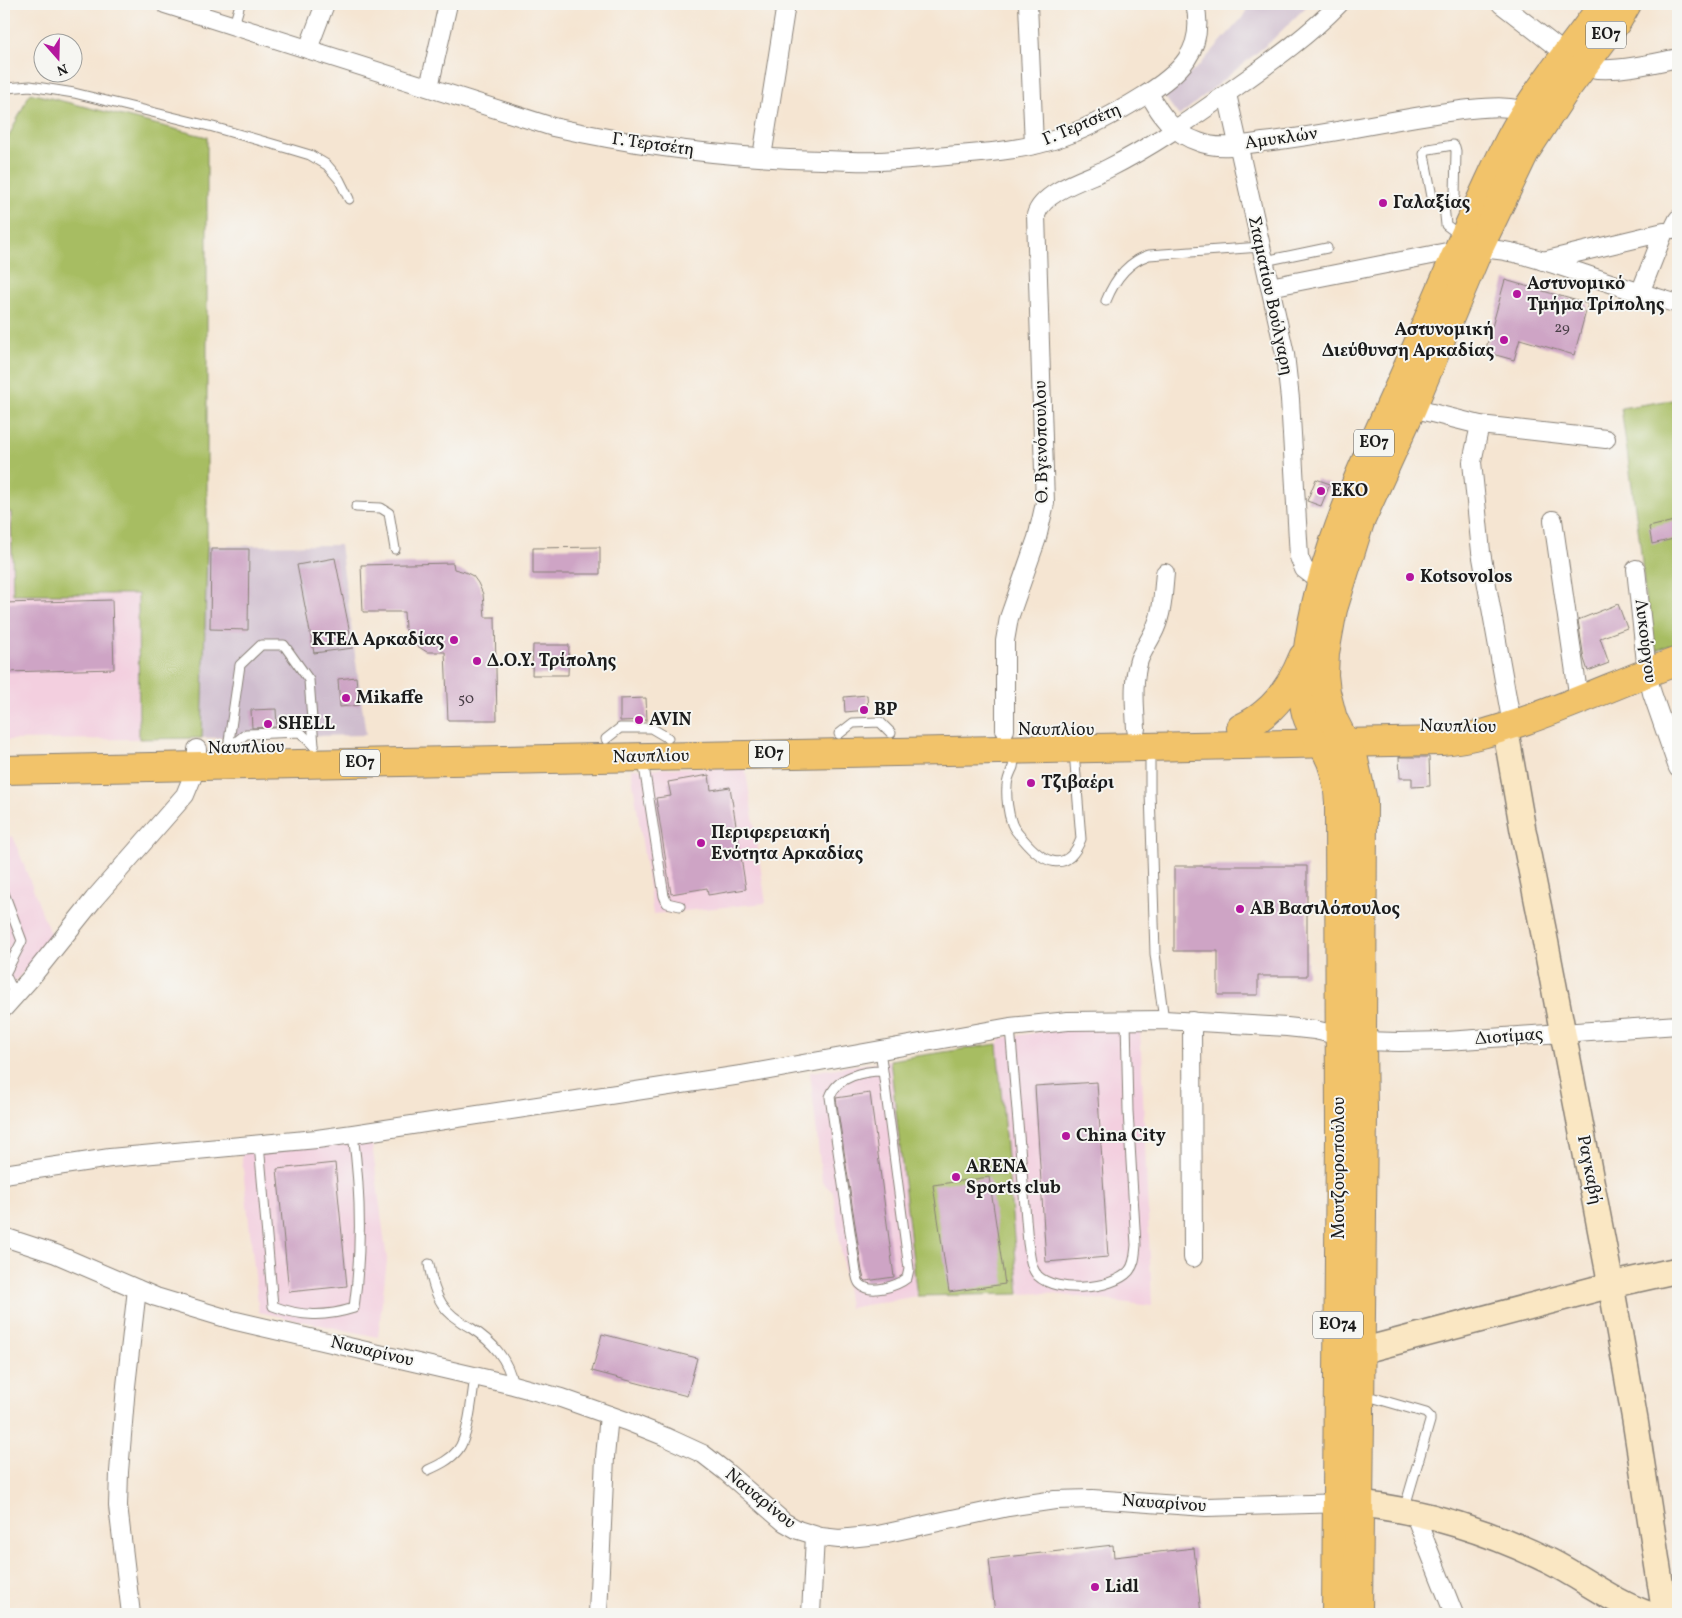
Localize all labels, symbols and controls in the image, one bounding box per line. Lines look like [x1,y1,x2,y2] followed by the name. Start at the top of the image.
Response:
[1586,22,1626,48] road number: ΕΟ7
[32,32,82,82] north arrow
[54,58,70,79] text: N
[1039,97,1125,153] street label: Γ. Τερτσέτη
[1243,122,1319,156] street label: Αμυκλών
[610,127,696,163] street label: Γ. Τερτσέτη
[1393,191,1470,216] place label: Γαλαξίας
[1377,197,1389,209] marker: Γαλαξίας
[1241,214,1299,378] street label: Σταματίου Βούλγαρη
[1527,272,1664,318] place label: Αστυνομικό Τμήμα Τρίπολης
[1511,288,1523,300] marker: Αστυνομικό Τμήμα Τρίπολης
[1322,318,1494,364] place label: Αστυνομική Διεύθυνση Αρκαδίας
[1554,318,1570,339] house number: 29
[1498,334,1510,346] marker: Αστυνομική Διεύθυνση Αρκαδίας
[1028,380,1056,504] street label: Θ. Βγενόπουλου
[1354,429,1394,456] road number: ΕΟ7
[1331,479,1368,504] place label: EKO
[1315,485,1327,497] marker: EKO
[1420,565,1513,590] place label: Kotsovolos
[1404,571,1416,583] marker: Kotsovolos
[1627,598,1663,684] street label: Λυκούργου
[312,628,444,653] place label: ΚΤΕΛ Αρκαδίας
[448,634,460,646] marker: ΚΤΕΛ Αρκαδίας
[487,649,616,674] place label: Δ.Ο.Υ. Τρίπολης
[471,655,483,667] marker: Δ.Ο.Υ. Τρίπολης
[356,686,423,711] place label: Mikaffe
[458,689,474,710] house number: 50
[340,692,352,704] marker: Mikaffe
[874,698,898,723] place label: BP
[858,704,870,716] marker: BP
[649,708,692,733] place label: AVIN
[278,712,335,737] place label: SHELL
[633,714,645,726] marker: AVIN
[1419,714,1497,740] street label: Ναυπλίου
[262,718,274,730] marker: SHELL
[1018,718,1094,743] street label: Ναυπλίου
[207,735,285,761] street label: Ναυπλίου
[749,741,789,768] road number: ΕΟ7
[612,744,690,770] street label: Ναυπλίου
[340,750,380,776] road number: ΕΟ7
[1041,771,1115,796] place label: Τζιβαέρι
[1025,777,1037,789] marker: Τζιβαέρι
[711,821,863,867] place label: Περιφερειακή Ενότητα Αρκαδίας
[695,837,707,849] marker: Περιφερειακή Ενότητα Αρκαδίας
[1250,897,1400,922] place label: ΑΒ Βασιλόπουλος
[1234,903,1246,915] marker: ΑΒ Βασιλόπουλος
[1474,1022,1544,1052] street label: Διοτίμας
[1327,1097,1352,1239] street label: Μουτζουροπούλου
[1076,1124,1166,1149] place label: China City
[1060,1130,1072,1142] marker: China City
[1570,1133,1608,1207] street label: Ραγκαβή
[966,1155,1061,1201] place label: ARENA Sports club
[950,1171,962,1183] marker: ARENA Sports club
[1313,1312,1363,1338] road number: ΕΟ74
[328,1330,416,1374] street label: Ναυαρίνου
[719,1463,801,1535] street label: Ναυαρίνου
[1121,1489,1207,1519] street label: Ναυαρίνου
[1105,1575,1139,1600] place label: Lidl
[1089,1581,1101,1593] marker: Lidl

